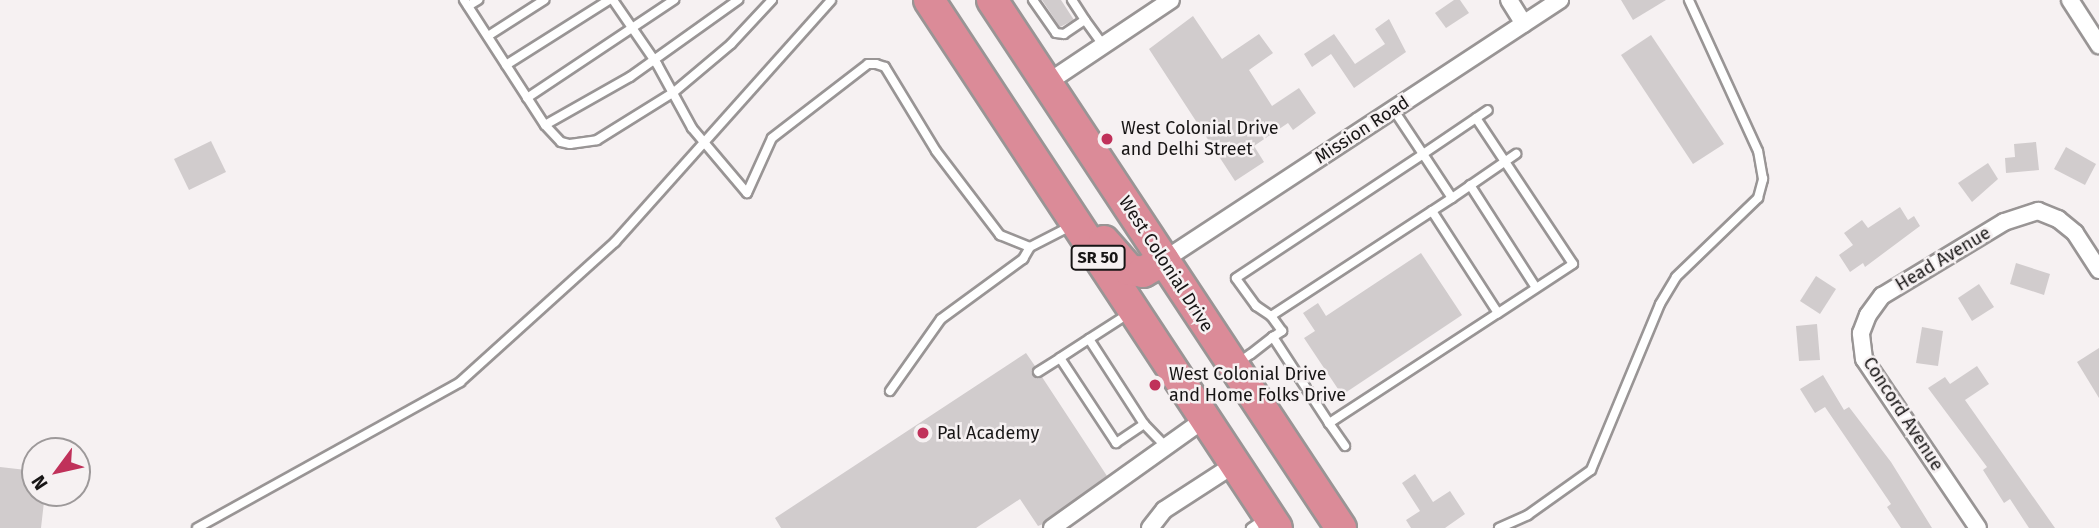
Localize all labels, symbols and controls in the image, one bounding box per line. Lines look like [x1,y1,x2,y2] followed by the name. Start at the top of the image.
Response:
[1311,91,1413,169] street label: Mission Road
[1121,118,1279,160] place label: West Colonial Drive and Delhi Street
[1099,131,1115,147] marker: West Colonial Drive and Delhi Street
[1114,192,1218,336] street label: West Colonial Drive
[1892,222,1994,296] street label: Head Avenue
[1070,246,1126,270] road number: SR 50
[1858,353,1948,475] street label: Concord Avenue
[1169,364,1346,406] place label: West Colonial Drive and Home Folks Drive
[1147,377,1163,393] marker: West Colonial Drive and Home Folks Drive
[937,422,1039,444] place label: Pal Academy
[915,425,931,441] marker: Pal Academy
[21,437,91,507] north arrow
[27,471,53,494] text: N

